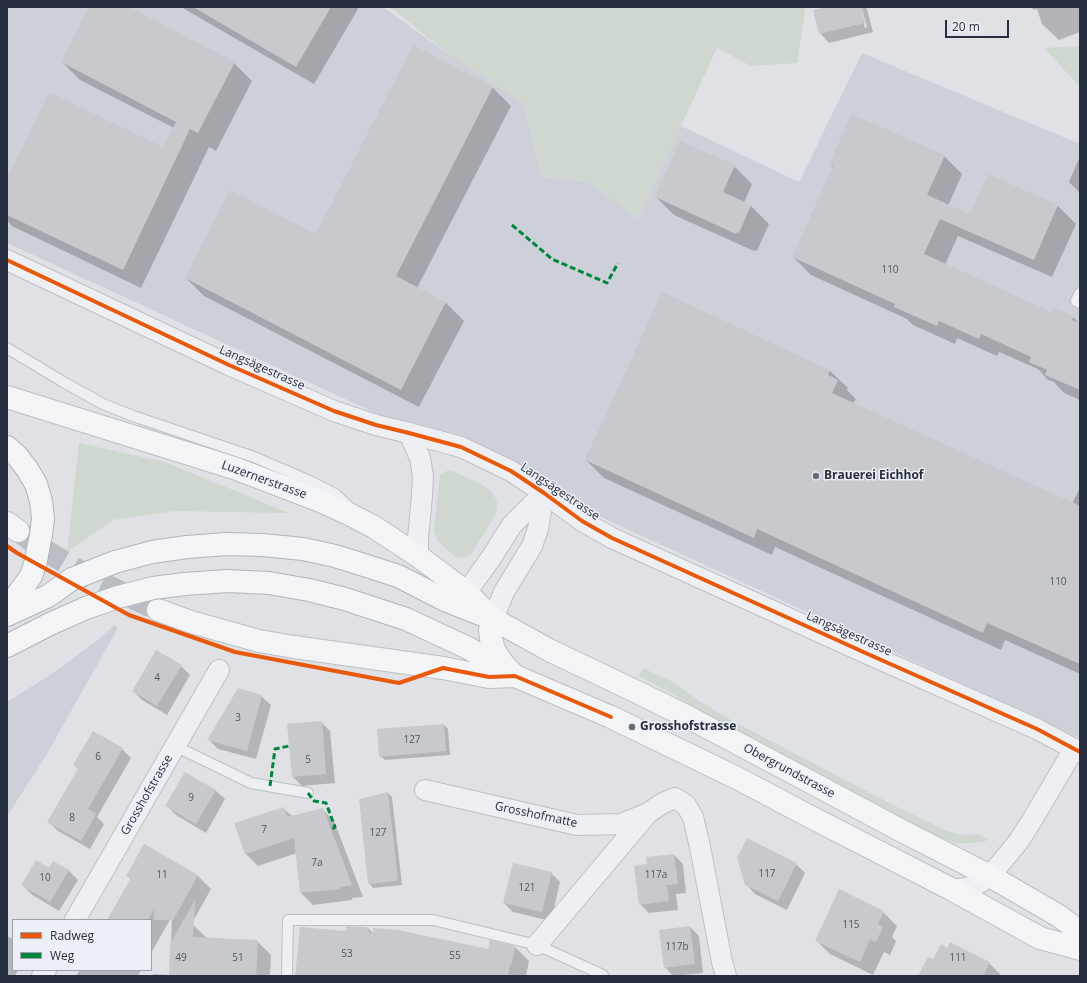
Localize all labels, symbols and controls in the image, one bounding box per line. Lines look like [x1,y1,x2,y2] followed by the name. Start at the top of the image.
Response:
[947,12,1011,38] scale bar
[952,18,980,35] text: 20 m
[881,264,899,276] house number: 110
[217,343,307,393] street label: Langsägestrasse
[219,458,309,502] street label: Luzernerstrasse
[518,460,602,524] street label: Langsägestrasse
[824,469,923,483] place label: Brauerei Eichhof
[811,471,821,481] marker: Brauerei Eichhof
[1049,576,1067,588] house number: 110
[804,609,894,659] street label: Langsägestrasse
[154,672,160,684] house number: 4
[235,712,241,724] house number: 3
[640,720,736,734] place label: Grosshofstrasse
[627,722,637,732] marker: Grosshofstrasse
[403,734,421,746] house number: 127
[741,741,837,801] street label: Obergrundstrasse
[95,751,101,763] house number: 6
[118,752,176,838] street label: Grosshofstrasse
[305,754,311,766] house number: 5
[188,792,194,804] house number: 9
[493,799,579,831] street label: Grosshofmatte
[69,812,75,824] house number: 8
[261,824,267,836] house number: 7
[369,827,387,839] house number: 127
[311,857,323,869] house number: 7a
[758,868,776,880] house number: 117
[156,869,168,881] house number: 11
[645,869,667,881] house number: 117a
[39,872,51,884] house number: 10
[518,882,536,894] house number: 121
[12,919,152,971] legend
[842,919,860,931] house number: 115
[50,927,94,944] text: Radweg
[665,941,689,953] house number: 117b
[50,947,74,964] text: Weg
[341,948,353,960] house number: 53
[449,950,461,962] house number: 55
[175,952,187,964] house number: 49
[232,952,244,964] house number: 51
[949,952,967,964] house number: 111

